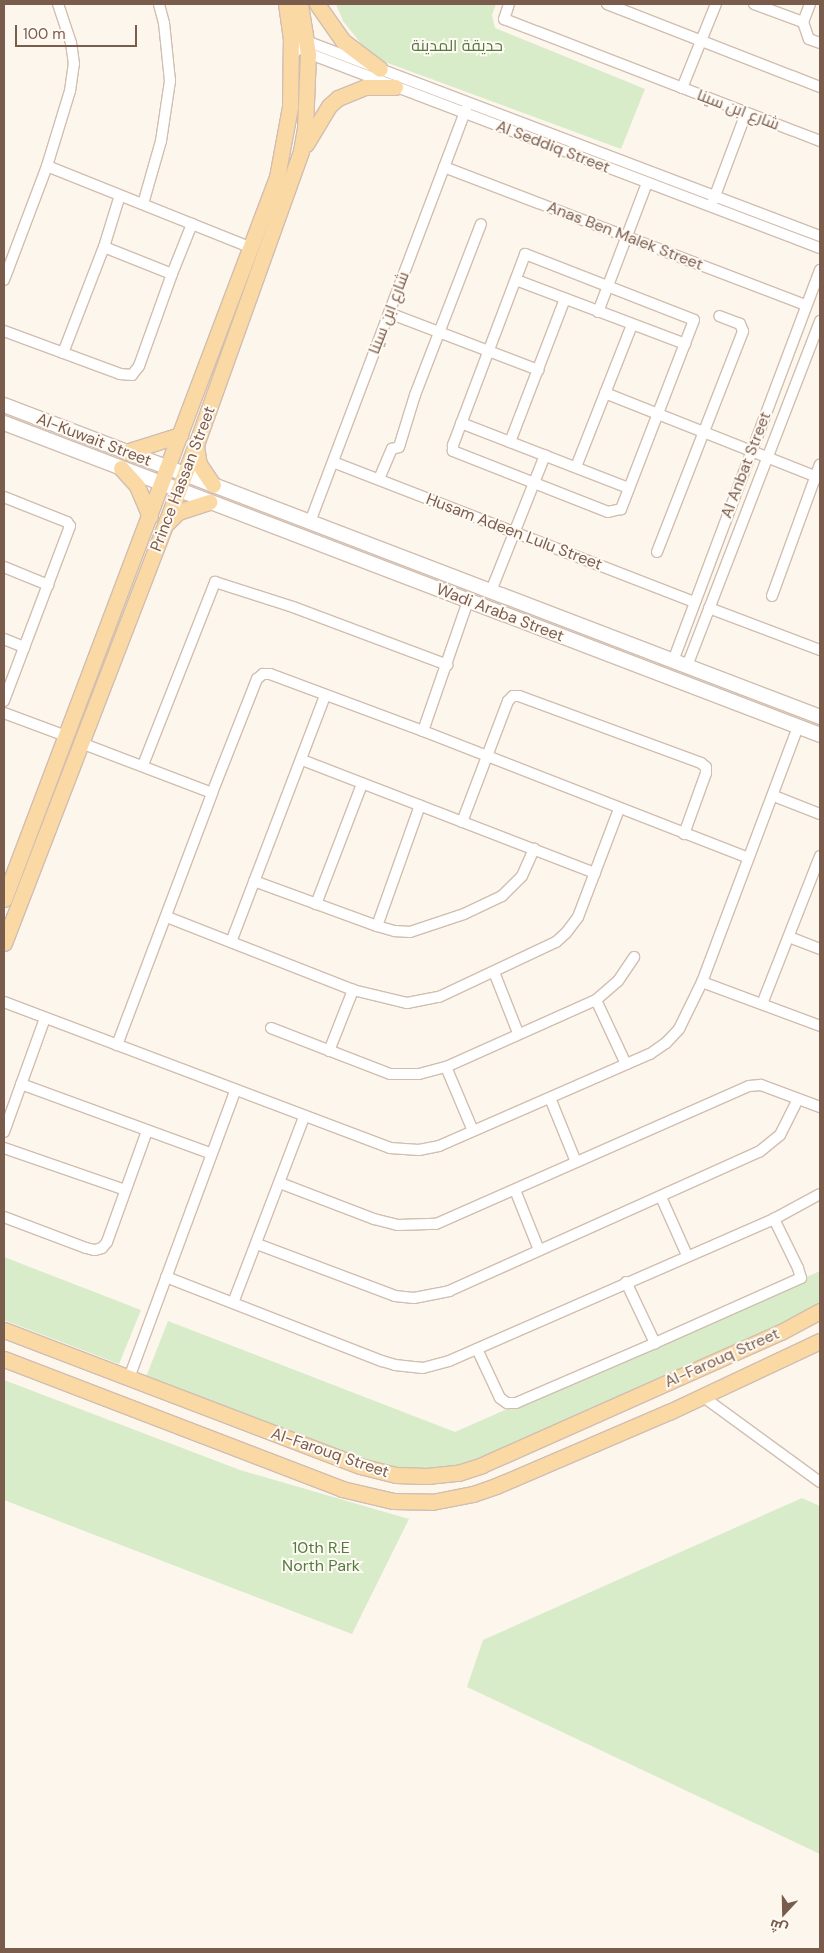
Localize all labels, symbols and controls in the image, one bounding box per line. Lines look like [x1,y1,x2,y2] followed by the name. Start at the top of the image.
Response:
[18,15,140,47] scale bar
[23,24,66,44] text: 100 m
[411,36,503,56] park label: حديقة المدينة
[694,86,782,134] street label: شارع ابن سينا
[493,116,613,178] street label: Al Seddiq Street
[544,197,706,275] street label: Anas Ben Malek Street
[365,269,413,357] street label: شارع ابن سينا
[146,404,220,554] street label: Prince Hassan Street
[34,409,154,471] street label: Al-Kuwait Street
[717,409,775,521] street label: Al Anbat Street
[423,490,605,574] street label: Husam Adeen Lulu Street
[433,580,567,646] street label: Wadi Araba Street
[662,1324,782,1392] street label: Al-Farouq Street
[269,1424,391,1482] street label: Al-Farouq Street
[282,1538,360,1576] park label: 10th R.E North Park
[759,1888,809,1938] north arrow
[767,1915,790,1939] text: ش

